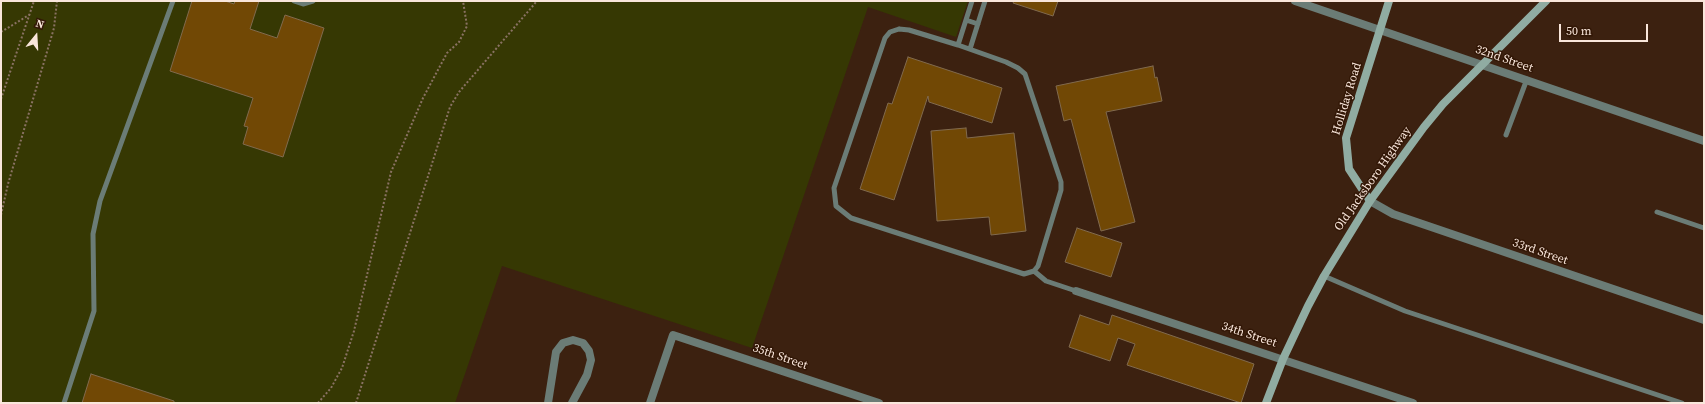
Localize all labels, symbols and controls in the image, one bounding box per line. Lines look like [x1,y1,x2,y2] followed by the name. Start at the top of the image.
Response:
[16,16,56,56] north arrow
[34,16,46,32] text: N
[1561,16,1650,42] scale bar
[1566,23,1592,39] text: 50 m
[1473,42,1535,76] street label: 32nd Street
[1329,61,1365,137] street label: Holliday Road
[1332,124,1414,234] street label: Old Jacksboro Highway
[1510,236,1570,268] street label: 33rd Street
[1220,319,1278,351] street label: 34th Street
[751,341,809,373] street label: 35th Street

